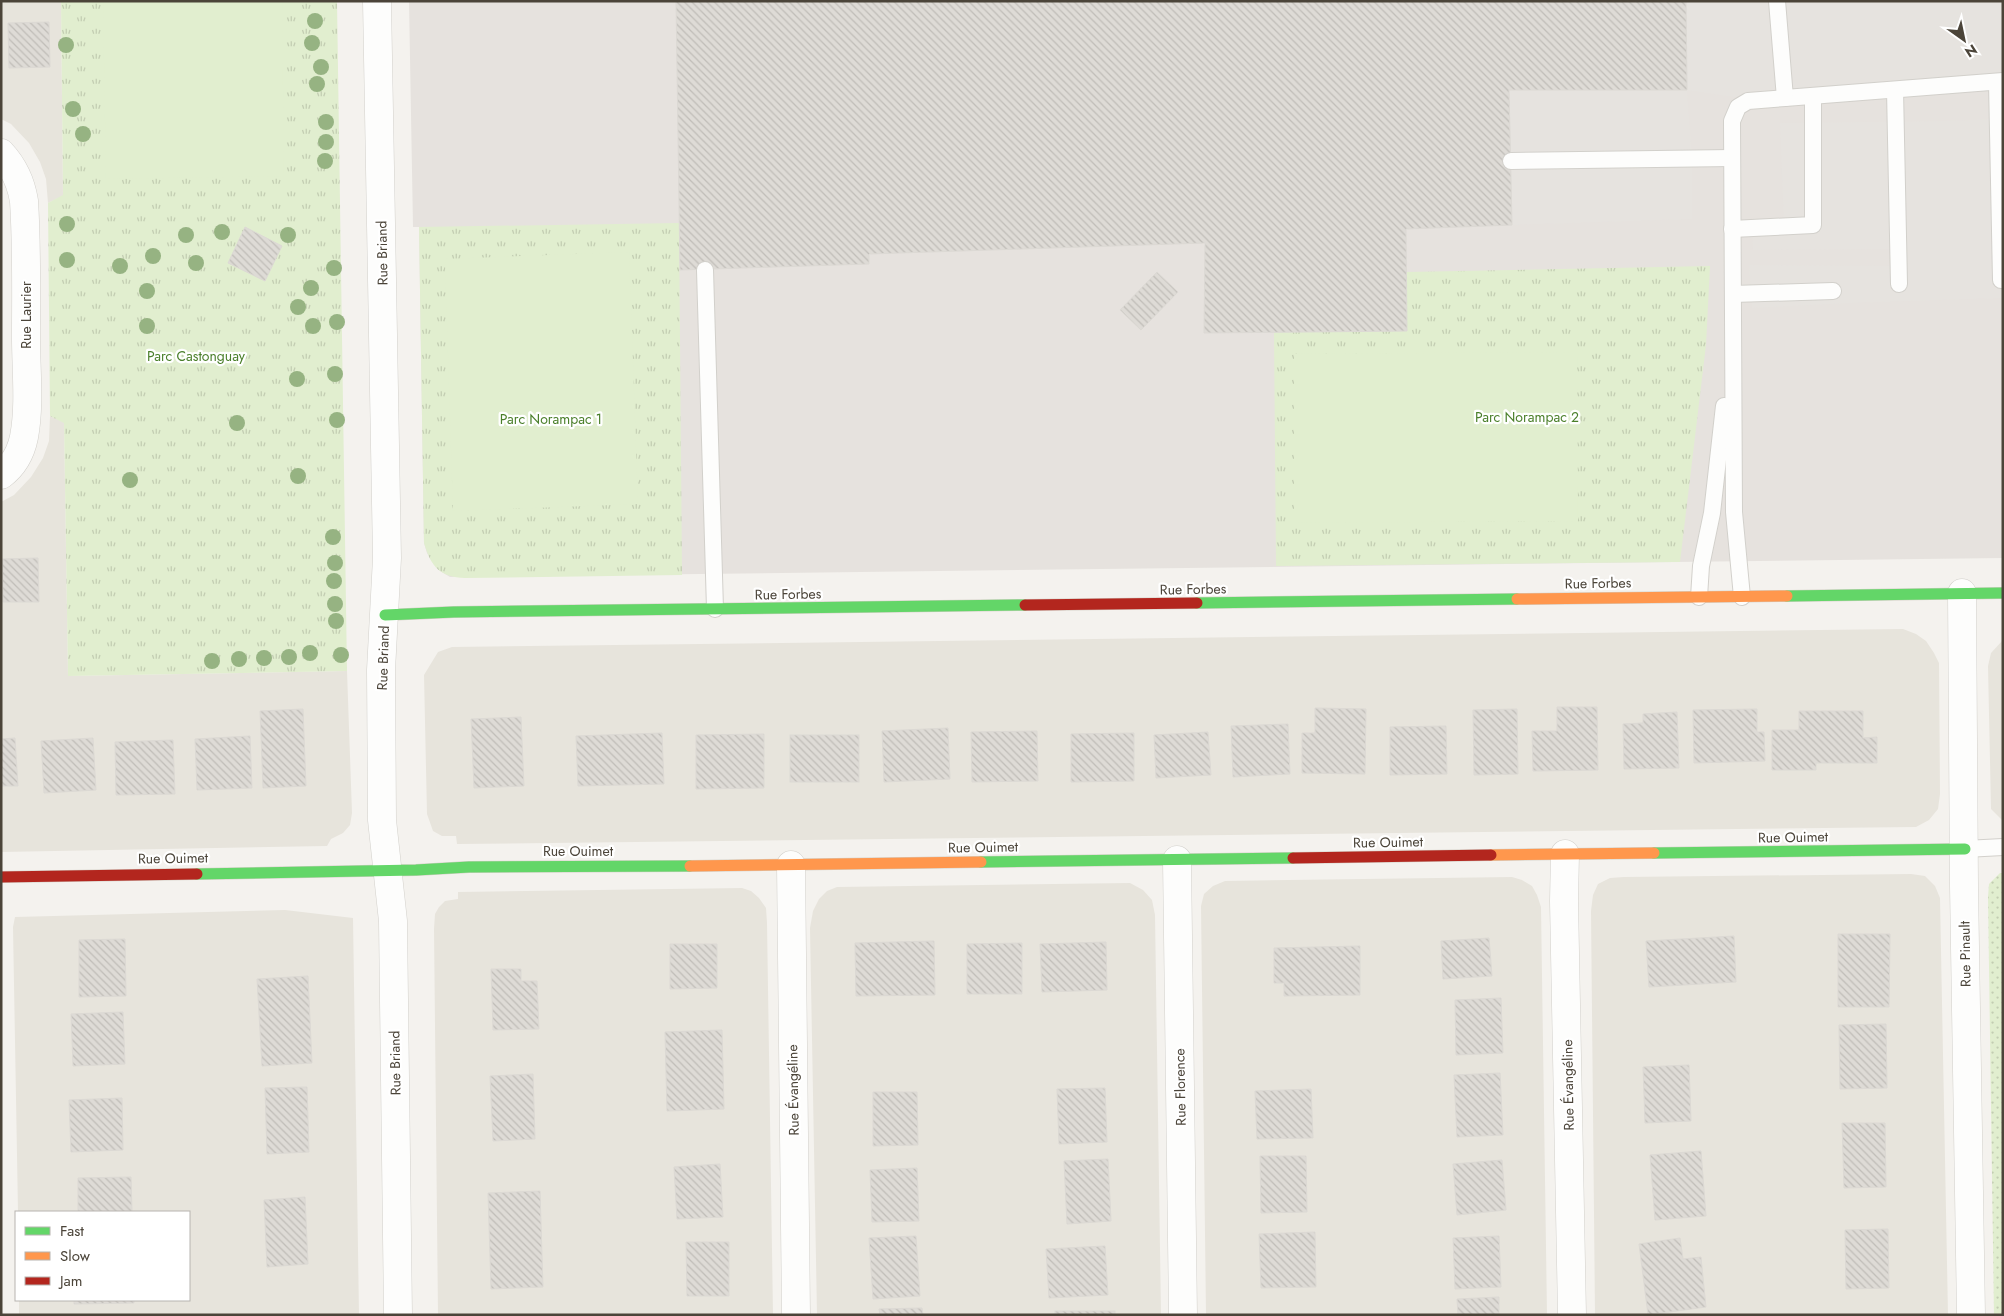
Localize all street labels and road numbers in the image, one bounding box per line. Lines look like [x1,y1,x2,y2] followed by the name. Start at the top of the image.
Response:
[371,220,393,286] street label: Rue Briand
[16,281,36,349] street label: Rue Laurier
[1565,572,1632,594] street label: Rue Forbes
[1160,578,1227,600] street label: Rue Forbes
[755,583,822,605] street label: Rue Forbes
[372,625,394,691] street label: Rue Briand
[1758,826,1829,848] street label: Rue Ouimet
[1353,831,1424,853] street label: Rue Ouimet
[948,836,1019,858] street label: Rue Ouimet
[543,841,614,861] street label: Rue Ouimet
[138,847,209,869] street label: Rue Ouimet
[1954,920,1976,987] street label: Rue Pinault
[384,1030,406,1096] street label: Rue Briand
[1557,1039,1579,1131] street label: Rue Évangéline
[782,1044,804,1136] street label: Rue Évangéline
[1169,1048,1191,1126] street label: Rue Florence

